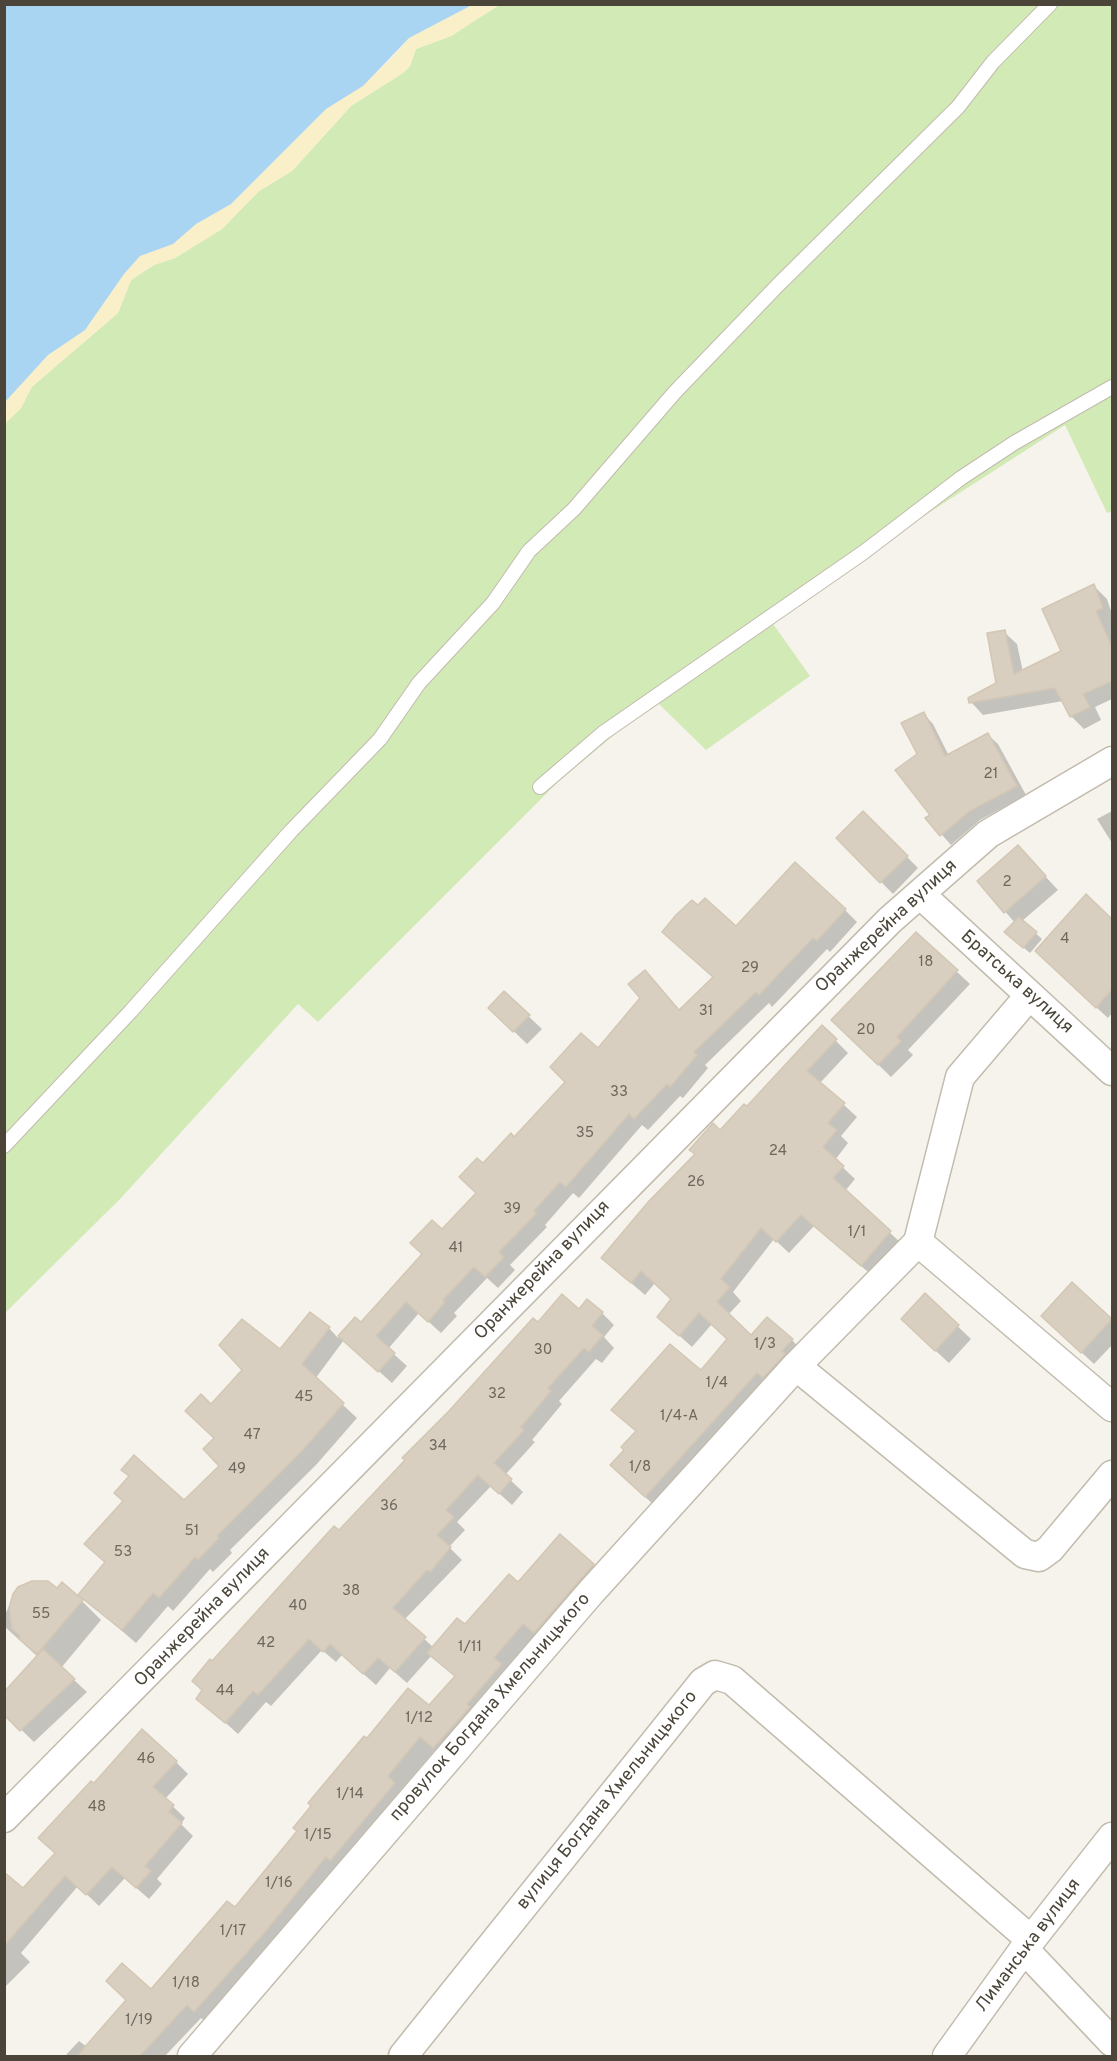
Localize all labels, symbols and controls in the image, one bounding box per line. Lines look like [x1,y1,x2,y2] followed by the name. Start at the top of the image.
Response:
[984,766,998,784] house number: 21
[812,856,962,998] street label: Оранжерейна вулиця
[1002,874,1012,892] house number: 2
[955,927,1077,1039] street label: Братська вулиця
[1060,931,1070,949] house number: 4
[919,954,933,972] house number: 18
[741,960,759,978] house number: 29
[699,1003,713,1021] house number: 31
[857,1022,875,1040] house number: 20
[610,1084,628,1102] house number: 33
[576,1125,594,1143] house number: 35
[769,1143,787,1161] house number: 24
[687,1174,705,1192] house number: 26
[471,1197,615,1345] street label: Оранжерейна вулиця
[503,1201,521,1219] house number: 39
[848,1224,866,1242] house number: 1/1
[449,1240,463,1258] house number: 41
[754,1336,776,1354] house number: 1/3
[534,1342,552,1360] house number: 30
[706,1375,728,1393] house number: 1/4
[488,1386,506,1404] house number: 32
[295,1389,313,1407] house number: 45
[660,1408,698,1426] house number: 1/4-А
[244,1427,260,1445] house number: 47
[429,1438,447,1456] house number: 34
[629,1459,651,1477] house number: 1/8
[228,1461,246,1479] house number: 49
[380,1498,398,1516] house number: 36
[185,1523,199,1541] house number: 51
[114,1544,132,1562] house number: 53
[131,1544,275,1692] street label: Оранжерейна вулиця
[342,1583,360,1601] house number: 38
[386,1590,596,1826] street label: провулок Богдана Хмельницького
[289,1598,307,1616] house number: 40
[32,1606,50,1624] house number: 55
[257,1635,275,1653] house number: 42
[458,1639,482,1657] house number: 1/11
[216,1683,234,1701] house number: 44
[513,1687,703,1915] street label: вулиця Богдана Хмельницького
[405,1710,433,1728] house number: 1/12
[137,1751,155,1769] house number: 46
[336,1786,364,1804] house number: 1/14
[88,1799,106,1817] house number: 48
[304,1827,332,1845] house number: 1/15
[265,1875,293,1893] house number: 1/16
[972,1875,1086,2017] street label: Лиманська вулиця
[220,1923,246,1941] house number: 1/17
[172,1975,200,1993] house number: 1/18
[125,2012,153,2030] house number: 1/19

